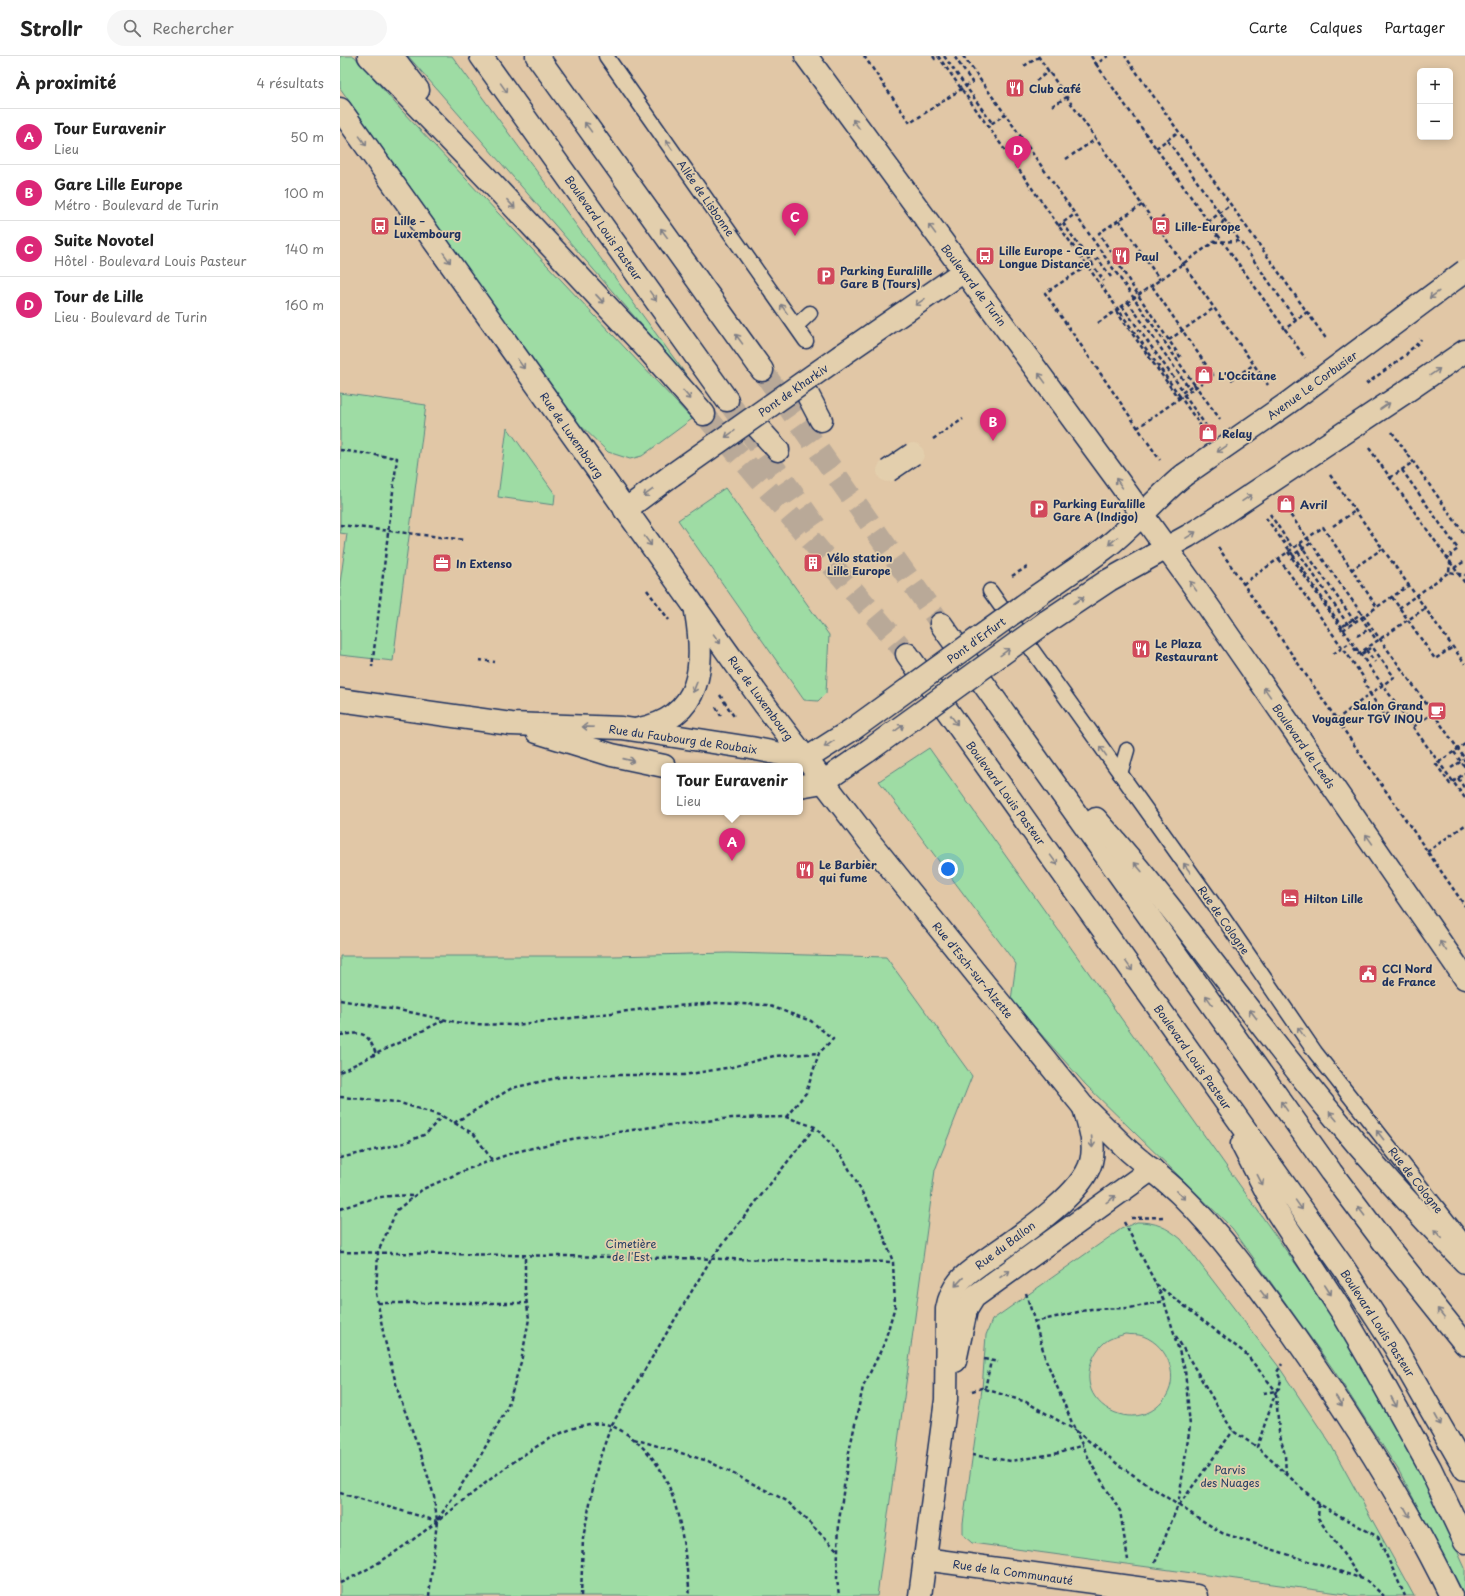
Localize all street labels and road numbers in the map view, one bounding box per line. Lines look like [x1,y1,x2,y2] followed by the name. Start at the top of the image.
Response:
[673,156,739,240] street label: Allée de Lisbonne
[561,172,647,285] street label: Boulevard Louis Pasteur
[937,240,1011,330] street label: Boulevard de Turin
[1263,346,1361,424] street label: Avenue Le Corbusier
[755,359,832,420] street label: Pont de Kharkiv
[536,389,608,481] street label: Rue de Luxembourg
[943,613,1009,667] street label: Pont d'Erfurt
[724,652,798,744] street label: Rue de Luxembourg
[1268,700,1340,792] street label: Boulevard de Leeds
[608,720,759,758] street label: Rue du Faubourg de Roubaix
[962,737,1050,849] street label: Boulevard Louis Pasteur
[1194,882,1254,958] street label: Rue de Cologne
[929,918,1017,1022] street label: Rue d'Esch-sur-Alzette
[1150,1001,1236,1114] street label: Boulevard Louis Pasteur
[1385,1143,1448,1217] street label: Rue de Cologne
[971,1217,1039,1273] street label: Rue du Ballon
[1337,1266,1420,1381] street label: Boulevard Louis Pasteur
[952,1555,1074,1589] street label: Rue de la Communauté

